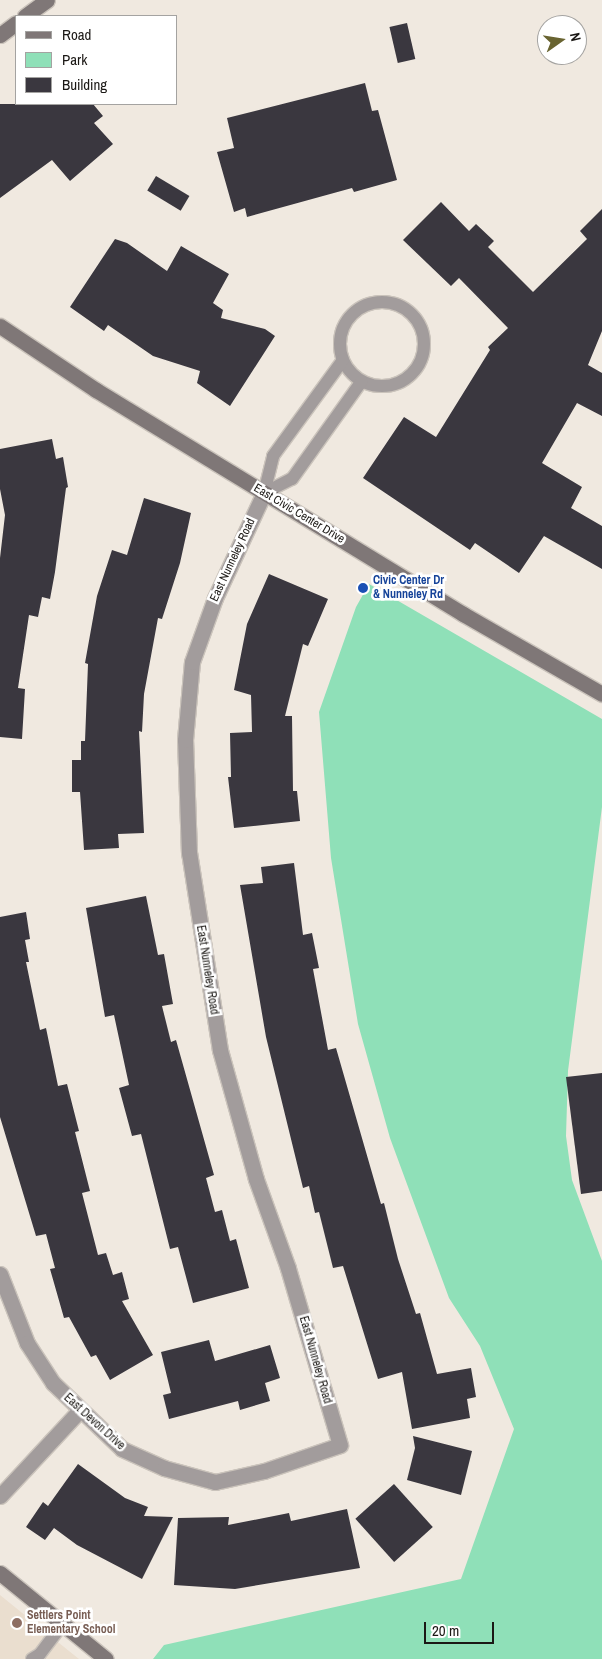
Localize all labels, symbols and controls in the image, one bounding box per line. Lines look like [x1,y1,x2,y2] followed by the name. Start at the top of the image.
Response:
[15,15,178,105] legend
[537,15,587,65] north arrow
[62,24,91,45] text: Road
[566,31,585,43] text: N
[62,49,87,70] text: Park
[62,74,107,95] text: Building
[251,481,347,547] street label: East Civic Center Drive
[207,516,259,604] street label: East Nunneley Road
[373,574,444,602] place label: Civic Center Dr & Nunneley Rd
[357,582,369,594] marker: Civic Center Dr & Nunneley Rd
[193,924,221,1016] street label: East Nunneley Road
[296,1315,334,1405] street label: East Nunneley Road
[61,1391,127,1453] street label: East Devon Drive
[27,1609,116,1637] place label: Settlers Point Elementary School
[427,1612,497,1644] scale bar
[11,1617,23,1629] marker: Settlers Point Elementary School
[432,1620,459,1641] text: 20 m

